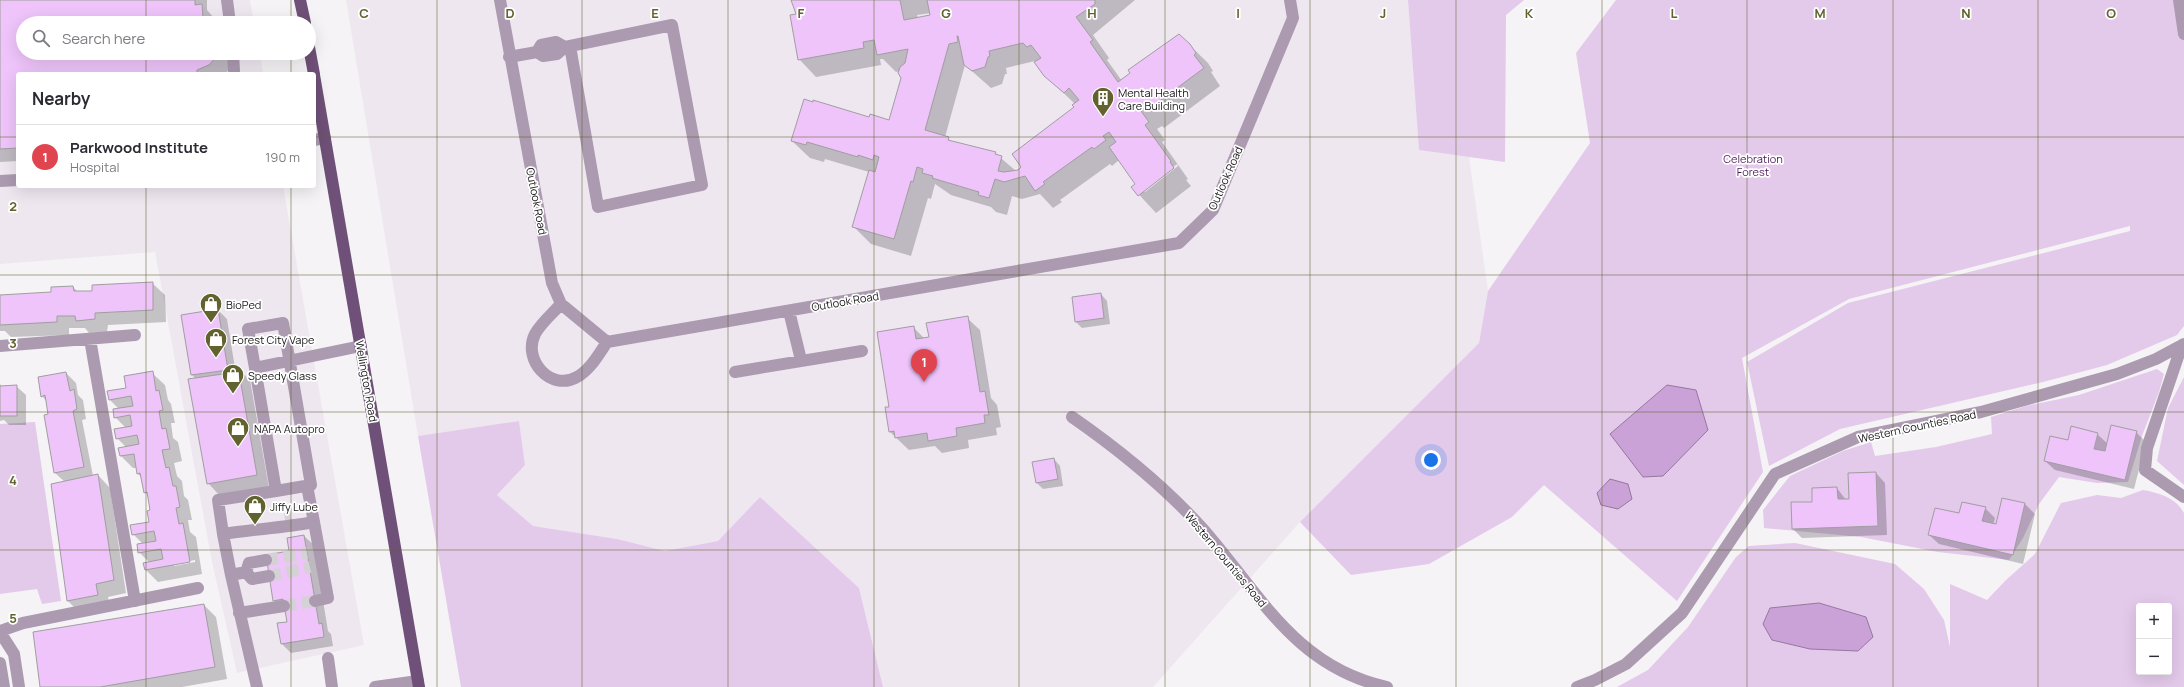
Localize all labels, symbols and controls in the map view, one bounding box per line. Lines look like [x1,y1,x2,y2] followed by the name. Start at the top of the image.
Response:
[359,4,369,22] text: C
[505,4,515,22] text: D
[651,4,659,22] text: E
[798,4,805,22] text: F
[941,4,951,22] text: G
[1087,4,1097,22] text: H
[1236,4,1240,22] text: I
[1380,4,1386,22] text: J
[1525,4,1534,22] text: K
[1671,4,1678,22] text: L
[1814,4,1826,22] text: M
[1961,4,1971,22] text: N
[2106,4,2116,22] text: O
[16,16,316,60] search box
[30,27,52,49] icon: search
[62,28,145,49] text: Search here
[1090,85,1116,118] building icon: Mental Health Care Building
[1118,85,1189,113] place label: Mental Health Care Building
[32,87,90,110] text: Nearby
[70,137,208,158] text: Parkwood Institute
[1204,144,1246,212] street label: Outlook Road
[42,148,48,166] text: 1
[265,148,300,166] text: 190 m
[1723,151,1783,179] park label: Celebration Forest
[70,158,120,176] text: Hospital
[523,166,551,236] street label: Outlook Road
[9,197,17,215] text: 2
[810,288,880,314] street label: Outlook Road
[198,291,224,324] shop icon: BioPed
[226,297,261,312] place label: BioPed
[203,326,229,359] shop icon: Forest City Vape
[232,332,315,347] place label: Forest City Vape
[9,334,17,352] text: 3
[352,339,382,423] street label: Wellington Road
[911,349,937,382] pin: 1
[220,362,246,395] shop icon: Speedy Glass
[248,368,317,383] place label: Speedy Glass
[1857,406,1977,446] street label: Western Counties Road
[225,415,251,448] shop icon: NAPA Autopro
[254,421,325,436] place label: NAPA Autopro
[1421,450,1441,470] your location
[9,471,17,489] text: 4
[242,493,268,526] shop icon: Jiffy Lube
[270,499,319,514] place label: Jiffy Lube
[1182,508,1270,610] street label: Western Counties Road
[2136,603,2172,675] map controls
[2136,603,2172,639] button: +
[9,609,17,627] text: 5
[2136,639,2172,675] button: −

